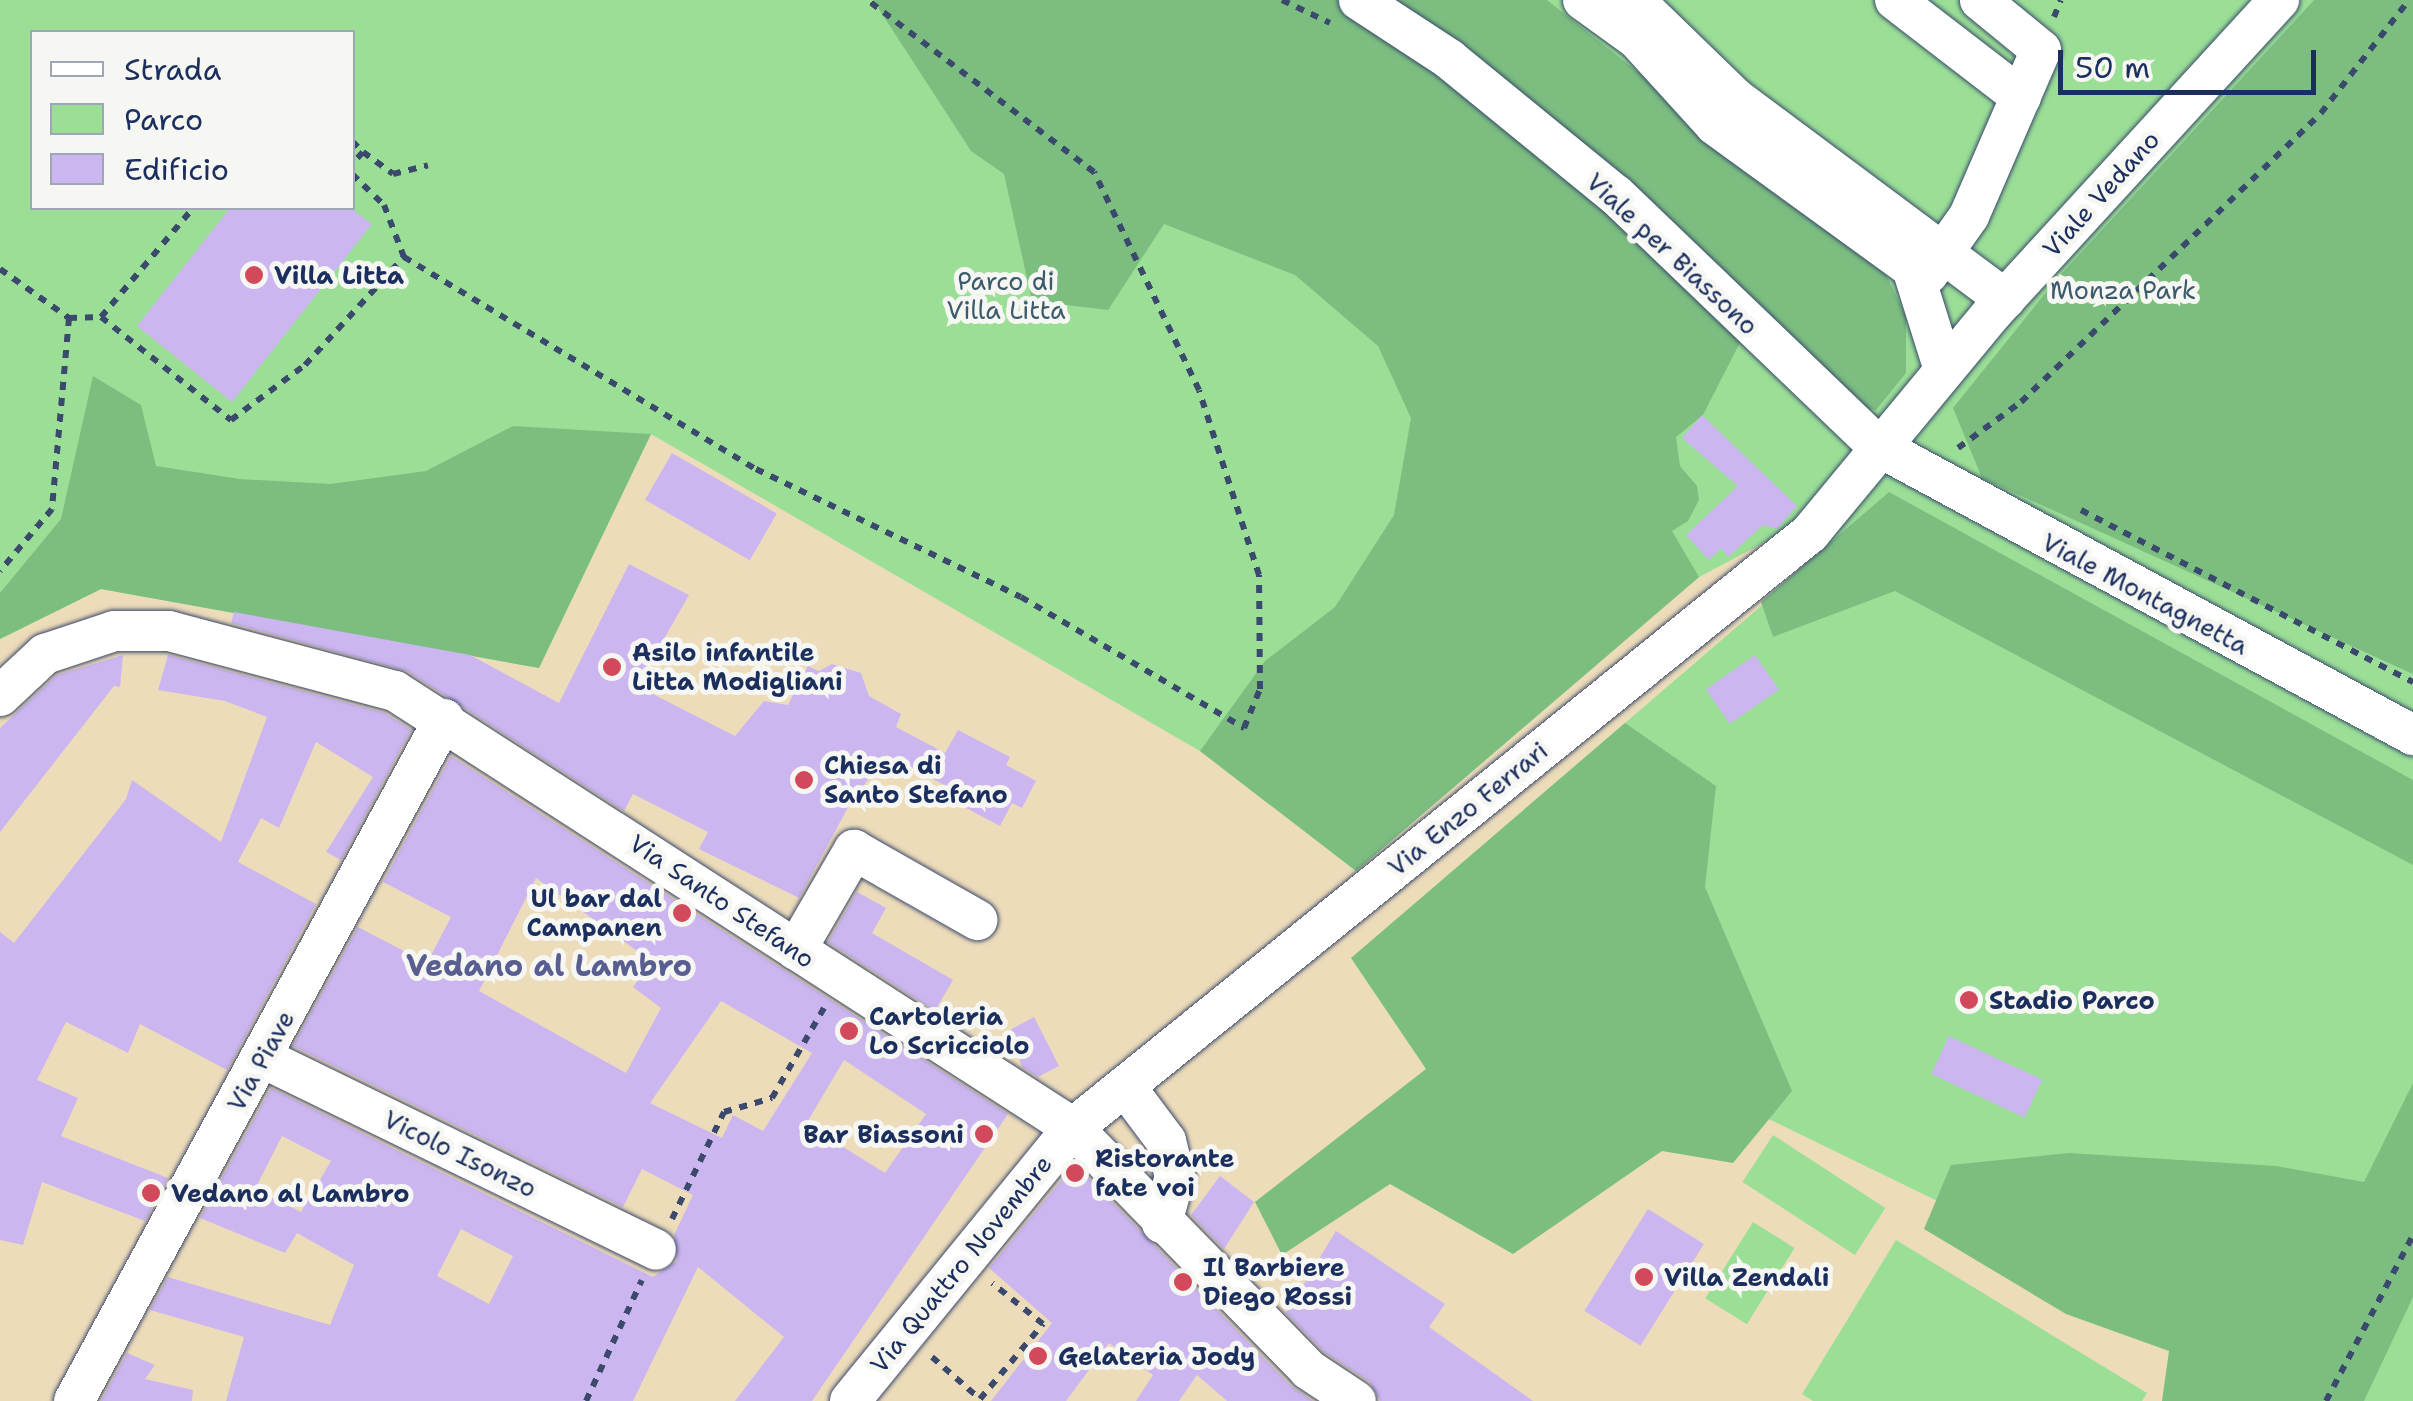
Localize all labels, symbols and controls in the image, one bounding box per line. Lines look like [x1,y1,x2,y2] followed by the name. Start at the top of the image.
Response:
[30,30,355,210] legend
[2063,30,2320,92] scale bar
[2075,47,2150,88] text: 50 m
[124,49,222,90] text: Strada
[124,99,203,140] text: Parco
[2036,125,2166,263] street label: Viale Vedano
[124,149,229,190] text: Edificio
[1580,167,1764,341] street label: Viale per Biassono
[274,260,404,290] place label: Villa Litta
[243,264,265,286] marker: Villa Litta
[947,267,1065,326] park label: Parco di Villa Litta
[2050,275,2196,305] park label: Monza Park
[2037,527,2253,661] street label: Viale Montagnetta
[632,638,843,697] place label: Asilo infantile Litta Modigliani
[601,656,623,678] marker: Asilo infantile Litta Modigliani
[1382,735,1554,883] street label: Via Enzo Ferrari
[824,751,1008,810] place label: Chiesa di Santo Stefano
[793,769,815,791] marker: Chiesa di Santo Stefano
[624,828,820,974] street label: Via Santo Stefano
[526,884,662,943] place label: Ul bar dal Campanen
[671,902,693,924] marker: Ul bar dal Campanen
[406,948,692,984] district label: Vedano al Lambro
[1989,985,2155,1015] place label: Stadio Parco
[1958,989,1980,1011] marker: Stadio Parco
[869,1002,1030,1061] place label: Cartoleria Lo Scricciolo
[221,1005,301,1117] street label: Via Piave
[838,1020,860,1042] marker: Cartoleria Lo Scricciolo
[379,1104,541,1204] street label: Vicolo Isonzo
[803,1119,964,1149] place label: Bar Biassoni
[973,1123,995,1145] marker: Bar Biassoni
[1095,1144,1234,1203] place label: Ristorante fate voi
[864,1149,1058,1379] street label: Via Quattro Novembre
[1064,1162,1086,1184] marker: Ristorante fate voi
[171,1178,409,1208] place label: Vedano al Lambro
[140,1182,162,1204] marker: Vedano al Lambro
[1203,1253,1352,1312] place label: Il Barbiere Diego Rossi
[1664,1262,1829,1292] place label: Villa Zendali
[1633,1266,1655,1288] marker: Villa Zendali
[1172,1271,1194,1293] marker: Il Barbiere Diego Rossi
[1058,1341,1255,1371] place label: Gelateria Jody
[1027,1345,1049,1367] marker: Gelateria Jody

